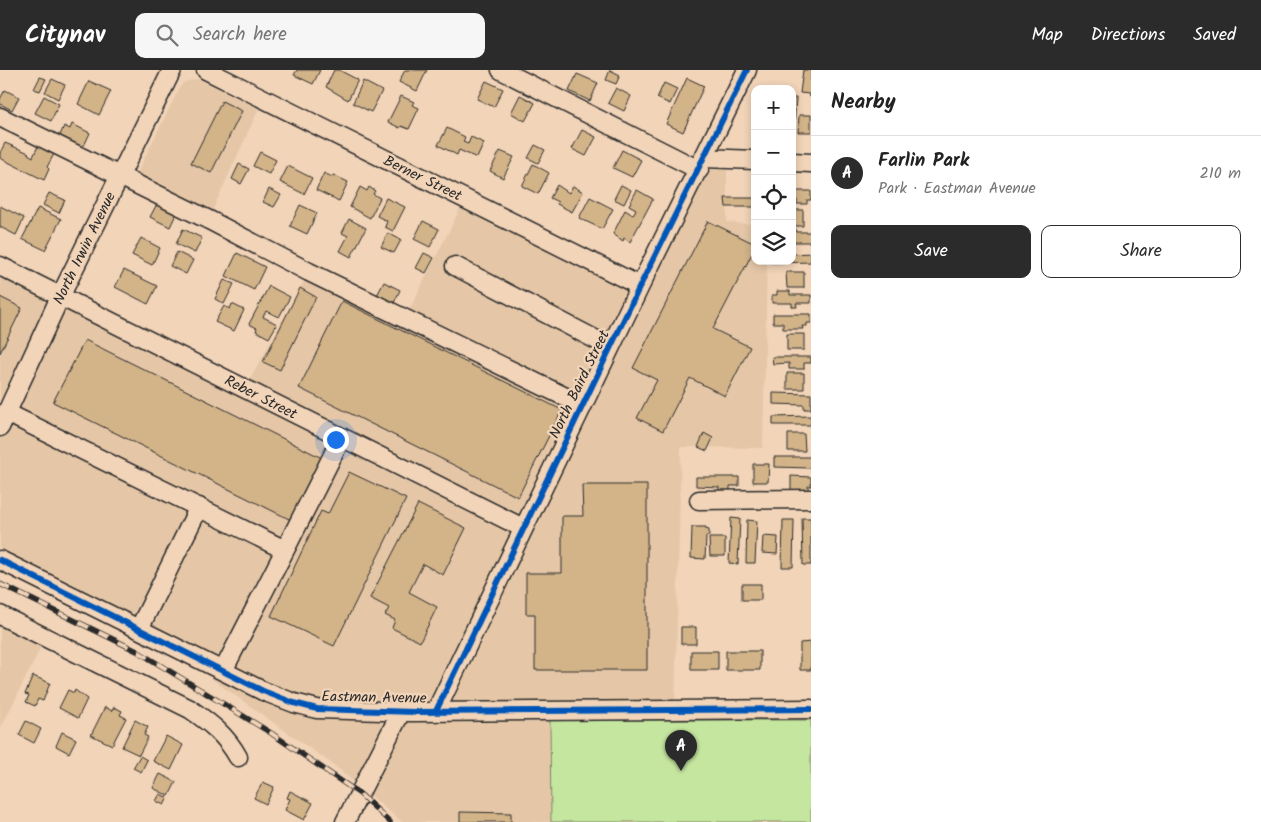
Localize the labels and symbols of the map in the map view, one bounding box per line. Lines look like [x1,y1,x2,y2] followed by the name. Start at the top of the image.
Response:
[379,149,466,208] street label: Berner Street
[47,188,123,309] street label: North Irwin Avenue
[543,326,617,443] street label: North Baird Street
[220,369,301,427] street label: Reber Street
[323,427,349,453] your location
[321,685,427,711] street label: Eastman Avenue
[665,730,697,771] pin: A

